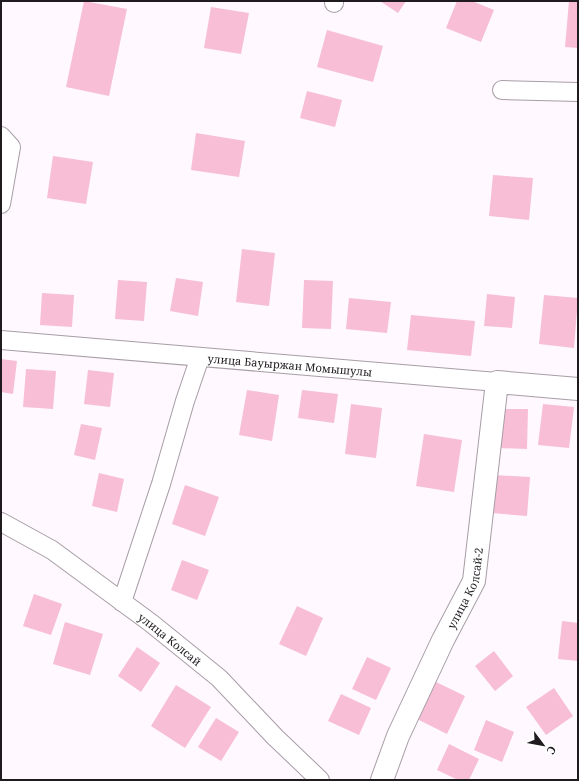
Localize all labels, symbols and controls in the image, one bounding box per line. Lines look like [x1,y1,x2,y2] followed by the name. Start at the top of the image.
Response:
[207,350,373,379] street label: улица Бауыржан Момышулы
[443,547,485,631] street label: улица Колсай-2
[136,609,205,669] street label: улица Колсай
[523,725,563,765] north arrow
[544,744,560,758] text: С

